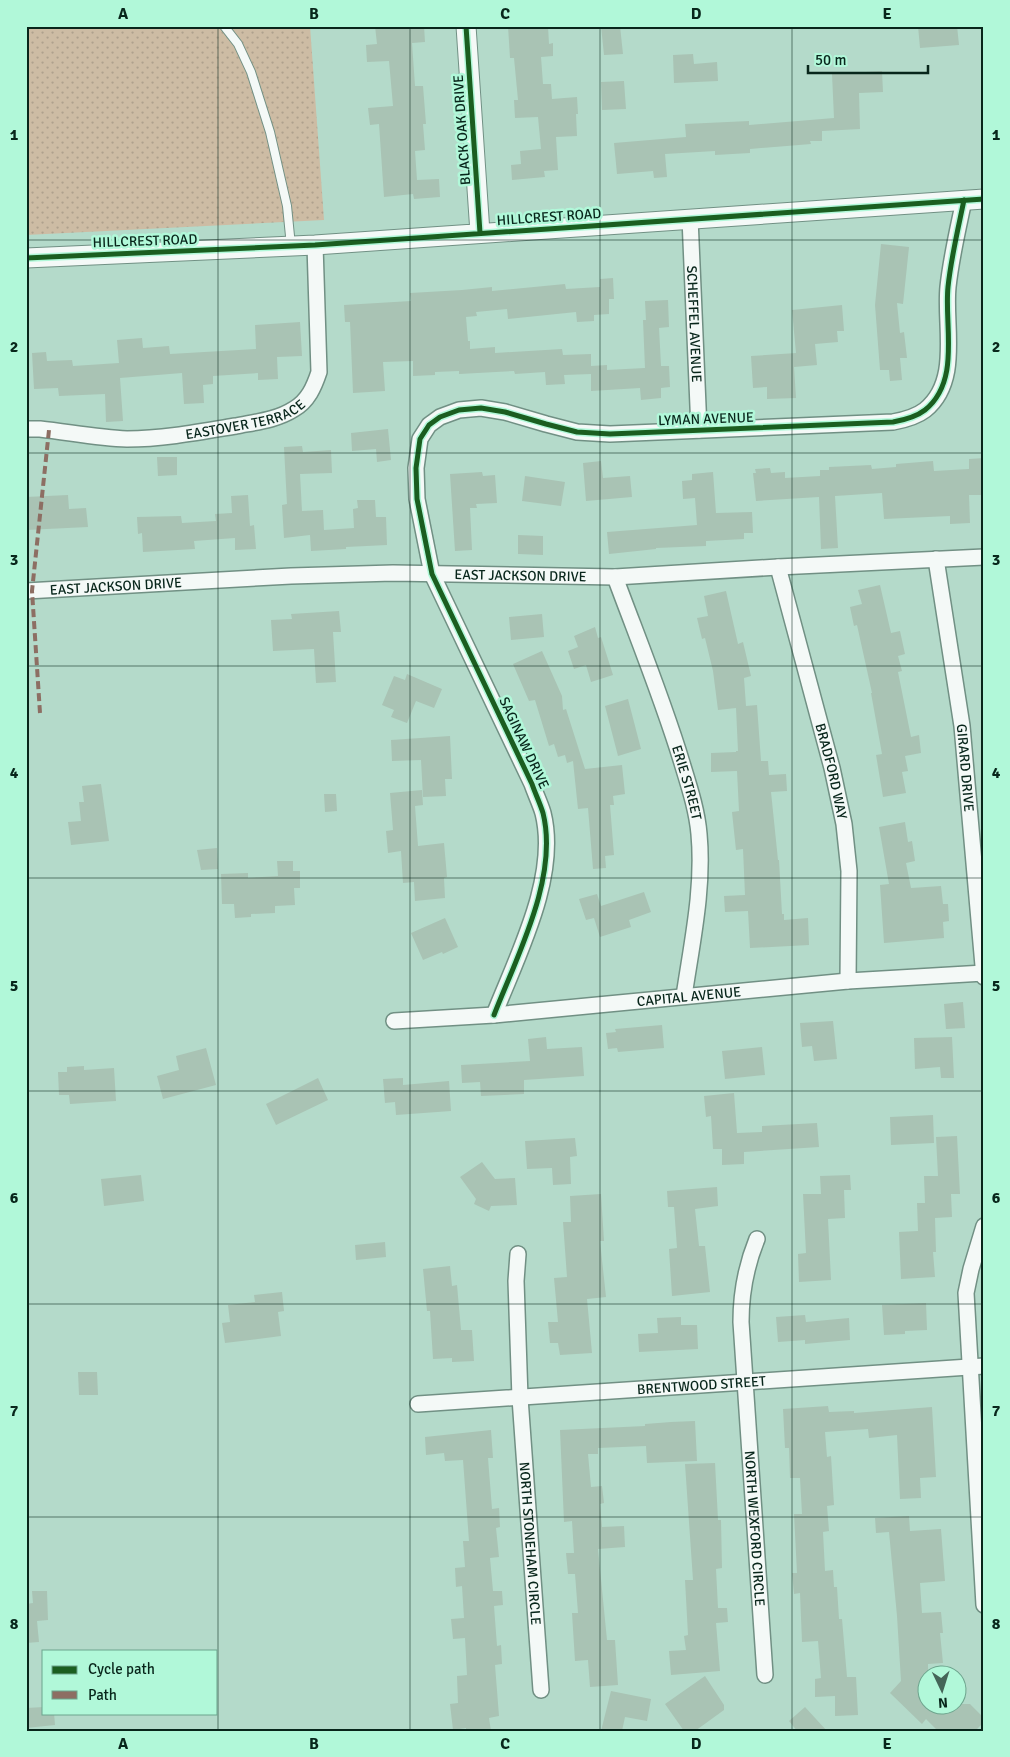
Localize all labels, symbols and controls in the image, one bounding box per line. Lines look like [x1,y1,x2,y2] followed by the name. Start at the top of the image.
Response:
[118,4,129,24] text: A
[309,4,319,24] text: B
[500,4,510,24] text: C
[691,4,702,24] text: D
[882,4,892,24] text: E
[808,42,928,74] scale bar
[815,51,846,69] text: 50 m
[450,74,474,186] street label: BLACK OAK DRIVE
[10,125,19,145] text: 1
[992,125,1001,145] text: 1
[496,205,602,229] street label: HILLCREST ROAD
[92,231,198,251] street label: HILLCREST ROAD
[684,265,705,383] street label: SCHEFFEL AVENUE
[10,337,18,357] text: 2
[992,337,1000,357] text: 2
[184,396,309,443] street label: EASTOVER TERRACE
[658,409,754,429] street label: LYMAN AVENUE
[10,550,18,570] text: 3
[992,550,1000,570] text: 3
[454,566,587,585] street label: EAST JACKSON DRIVE
[49,574,182,598] street label: EAST JACKSON DRIVE
[495,694,553,792] street label: SAGINAW DRIVE
[812,721,851,821] street label: BRADFORD WAY
[953,723,978,813] street label: GIRARD DRIVE
[668,743,706,821] street label: ERIE STREET
[10,763,19,783] text: 4
[992,763,1001,783] text: 4
[10,976,18,996] text: 5
[992,976,1000,996] text: 5
[636,983,742,1010] street label: CAPITAL AVENUE
[10,1188,19,1208] text: 6
[992,1188,1001,1208] text: 6
[636,1372,766,1398] street label: BRENTWOOD STREET
[10,1401,19,1421] text: 7
[992,1401,1001,1421] text: 7
[741,1450,769,1607] street label: NORTH WEXFORD CIRCLE
[516,1461,545,1626] street label: NORTH STONEHAM CIRCLE
[10,1614,19,1634] text: 8
[992,1614,1001,1634] text: 8
[42,1650,218,1714] legend
[88,1660,155,1678] text: Cycle path
[918,1664,968,1714] north arrow
[88,1686,117,1704] text: Path
[937,1694,948,1711] text: N
[118,1734,129,1754] text: A
[309,1734,319,1754] text: B
[500,1734,510,1754] text: C
[691,1734,702,1754] text: D
[882,1734,892,1754] text: E

